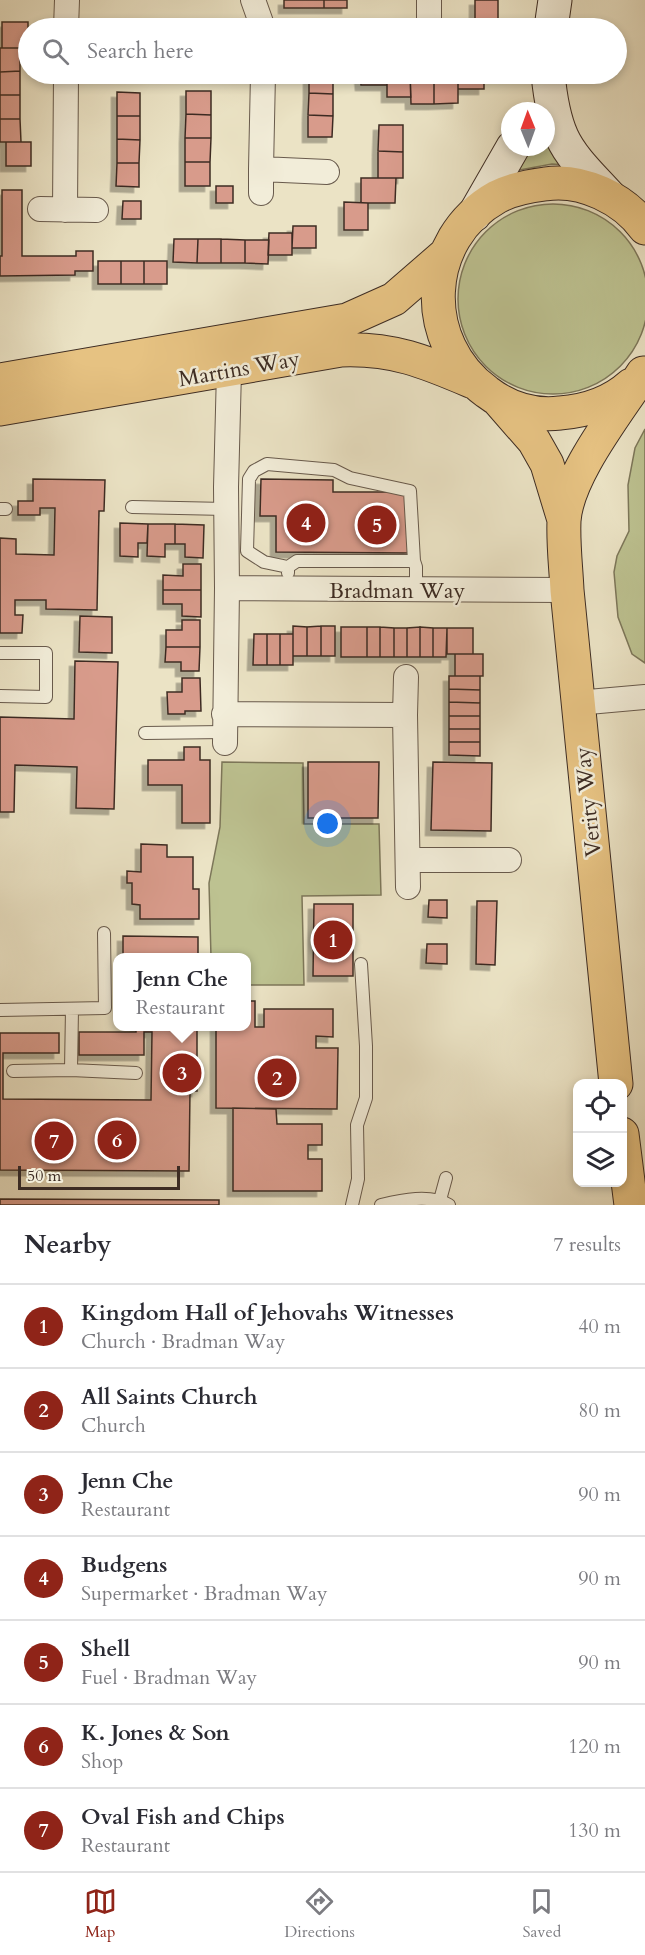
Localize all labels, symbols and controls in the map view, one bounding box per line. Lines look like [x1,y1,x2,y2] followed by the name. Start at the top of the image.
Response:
[18,18,627,84] search box
[39,35,72,68] icon: search
[87,36,194,66] text: Search here
[501,102,555,156] north arrow
[176,344,303,394] street label: Martins Way
[286,500,326,546] pin: 4
[358,502,397,548] pin: 5
[329,576,465,606] street label: Bradman Way
[567,745,609,858] street label: Verity Way
[313,809,342,838] your location
[314,918,352,962] pin: 1
[113,953,251,1031] popup
[136,964,228,994] text: Jenn Che
[136,994,225,1021] text: Restaurant
[162,1050,201,1096] pin: 3
[258,1056,296,1100] pin: 2
[573,1079,627,1187] map controls
[573,1079,627,1133] button: locate
[34,1118,74,1164] pin: 7
[98,1118,136,1162] pin: 6
[573,1133,627,1187] button: layers
[18,1163,180,1190] scale bar
[27,1165,61,1187] text: 50 m
[24,1227,112,1262] text: Nearby
[553,1231,621,1258] text: 7 results
[81,1298,454,1328] text: Kingdom Hall of Jehovahs Witnesses
[38,1313,49,1340] text: 1
[578,1313,621,1340] text: 40 m
[81,1328,285,1355] text: Church · Bradman Way
[81,1382,258,1412] text: All Saints Church
[38,1397,49,1424] text: 2
[578,1397,621,1424] text: 80 m
[81,1412,146,1439] text: Church
[81,1466,173,1496] text: Jenn Che
[38,1481,49,1508] text: 3
[578,1481,621,1508] text: 90 m
[81,1496,170,1523] text: Restaurant
[81,1550,168,1580] text: Budgens
[38,1565,49,1592] text: 4
[578,1565,621,1592] text: 90 m
[81,1580,328,1607] text: Supermarket · Bradman Way
[81,1634,130,1664] text: Shell
[38,1649,49,1676] text: 5
[578,1649,621,1676] text: 90 m
[81,1664,257,1691] text: Fuel · Bradman Way
[81,1718,230,1748] text: K. Jones & Son
[38,1733,49,1760] text: 6
[568,1733,621,1760] text: 120 m
[81,1748,123,1775] text: Shop
[81,1802,285,1832] text: Oval Fish and Chips
[38,1817,49,1844] text: 7
[568,1817,621,1844] text: 130 m
[81,1832,170,1859] text: Restaurant
[84,1885,117,1943] tab: Map
[284,1885,355,1943] tab: Directions
[522,1885,561,1943] tab: Saved

